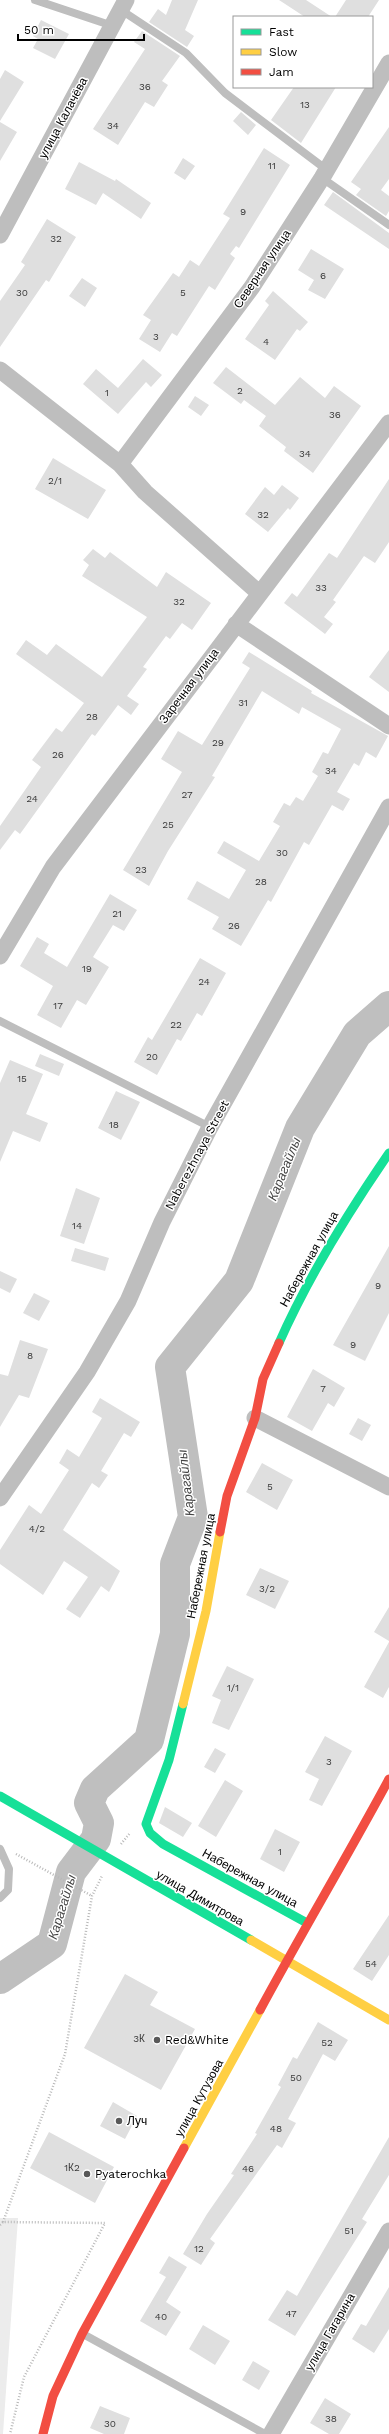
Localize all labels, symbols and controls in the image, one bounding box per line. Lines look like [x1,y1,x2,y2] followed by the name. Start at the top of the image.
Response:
[18,16,144,42] scale bar
[233,16,373,88] legend
[24,23,54,37] text: 50 m
[269,25,294,39] text: Fast
[269,45,297,59] text: Slow
[269,65,294,79] text: Jam
[36,75,90,161] street label: улица Калачёва
[139,81,151,92] house number: 36
[300,99,310,110] house number: 13
[107,120,119,131] house number: 34
[268,160,276,171] house number: 11
[240,206,246,217] house number: 9
[231,227,294,311] street label: Северная улица
[50,233,62,244] house number: 32
[320,270,326,281] house number: 6
[16,287,28,298] house number: 30
[180,287,186,298] house number: 5
[153,331,159,342] house number: 3
[263,336,269,347] house number: 4
[237,385,243,396] house number: 2
[105,387,109,398] house number: 1
[329,409,341,420] house number: 36
[299,448,311,459] house number: 34
[48,475,62,486] house number: 2/1
[257,509,269,520] house number: 32
[315,582,327,593] house number: 33
[173,596,185,607] house number: 32
[156,646,222,726] street label: Заречная улица
[238,697,248,708] house number: 31
[86,711,98,722] house number: 28
[212,737,224,748] house number: 29
[52,749,64,760] house number: 26
[325,765,337,776] house number: 34
[181,789,193,800] house number: 27
[26,793,38,804] house number: 24
[162,819,174,830] house number: 25
[276,847,288,858] house number: 30
[135,864,147,875] house number: 23
[255,876,267,887] house number: 28
[112,908,122,919] house number: 21
[228,920,240,931] house number: 26
[82,963,92,974] house number: 19
[198,976,210,987] house number: 24
[53,1000,63,1011] house number: 17
[170,1019,182,1030] house number: 22
[146,1051,158,1062] house number: 20
[17,1073,27,1084] house number: 15
[162,1098,232,1212] street label: Naberezhnaya Street
[109,1119,119,1130] house number: 18
[264,1135,304,1203] water label: Карагайлы
[277,1209,341,1309] street label: Набережная улица
[72,1220,82,1231] house number: 14
[375,1280,381,1291] house number: 9
[350,1339,356,1350] house number: 9
[27,1350,33,1361] house number: 8
[320,1383,326,1394] house number: 7
[174,1448,198,1517] water label: Карагайлы
[267,1481,273,1492] house number: 5
[184,1512,218,1620] street label: Набережная улица
[29,1523,45,1534] house number: 4/2
[259,1583,275,1594] house number: 3/2
[227,1682,239,1693] house number: 1/1
[326,1756,332,1767] house number: 3
[200,1846,300,1910] street label: Набережная улица
[278,1846,282,1857] house number: 1
[154,1867,246,1929] street label: улица Димитрова
[45,1872,79,1941] water label: Карагайлы
[365,1958,377,1969] house number: 54
[133,2033,145,2044] house number: 3К
[165,2033,229,2047] place label: Red&White
[152,2035,162,2045] marker: Red&White
[321,2037,333,2048] house number: 52
[172,2056,226,2139] street label: улица Кутузова
[290,2072,302,2083] house number: 50
[127,2114,147,2128] place label: Луч
[114,2116,124,2126] marker: Луч
[270,2123,282,2134] house number: 48
[64,2162,80,2173] house number: 1К2
[242,2163,254,2174] house number: 46
[95,2167,167,2181] place label: Pyaterochka
[82,2169,92,2179] marker: Pyaterochka
[344,2225,354,2236] house number: 51
[194,2243,204,2254] house number: 12
[302,2291,358,2373] street label: улица Гагарина
[285,2308,297,2319] house number: 47
[155,2311,167,2322] house number: 40
[325,2413,337,2424] house number: 38
[104,2418,116,2429] house number: 30

